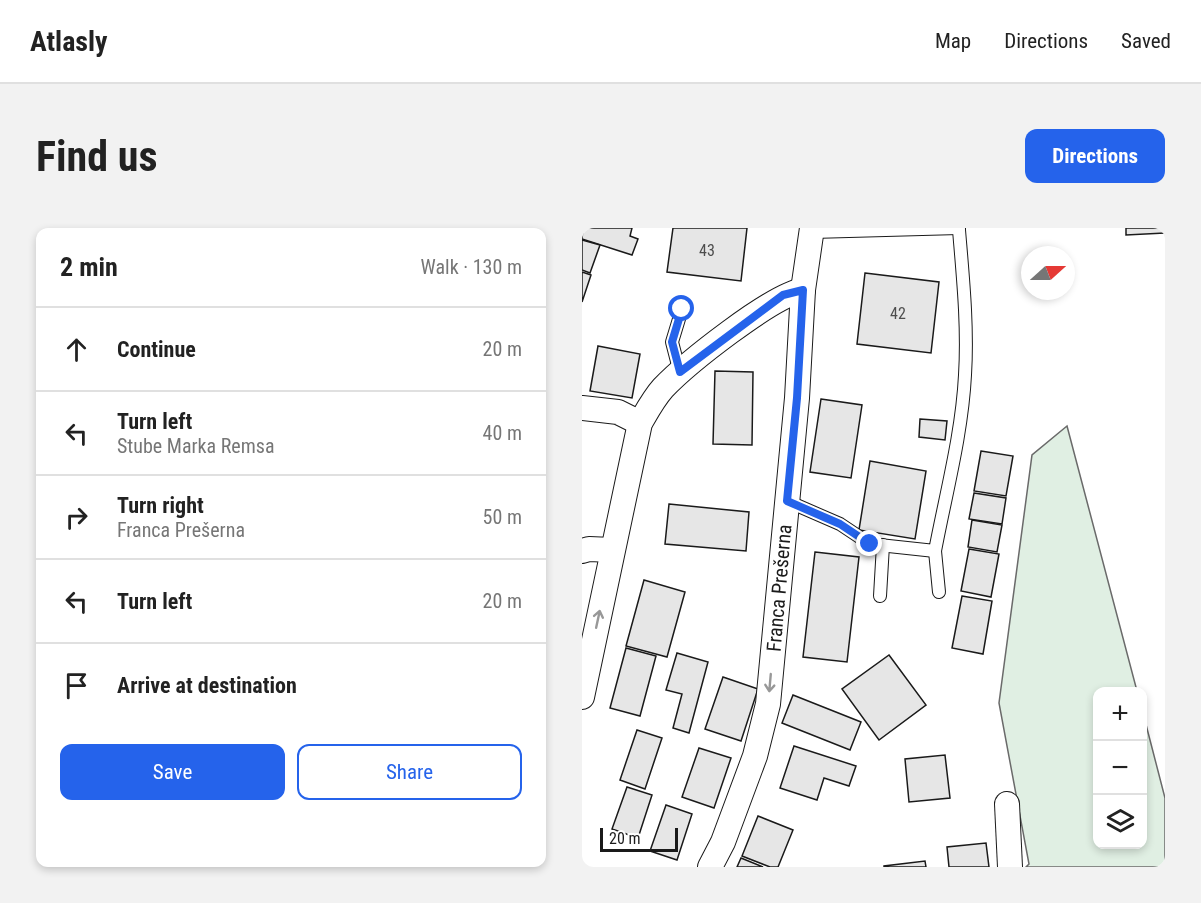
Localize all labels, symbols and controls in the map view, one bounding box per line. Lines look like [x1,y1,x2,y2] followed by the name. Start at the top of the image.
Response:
[30,25,108,58] text: Atlasly
[935,29,971,53] text: Map
[1004,29,1088,53] text: Directions
[1121,29,1171,53] text: Saved
[1025,129,1165,183] button: Directions
[36,132,157,181] text: Find us
[699,241,715,260] house number: 43
[1021,246,1075,300] north arrow
[60,252,118,282] text: 2 min
[421,255,522,279] text: Walk · 130 m
[668,295,694,321] route start
[890,304,906,323] house number: 42
[60,333,93,366] icon: ahead
[117,337,196,362] text: Continue
[483,337,522,361] text: 20 m
[117,409,192,434] text: Turn left
[60,417,93,450] icon: left
[483,421,522,445] text: 40 m
[117,434,275,458] text: Stube Marka Remsa
[117,493,204,518] text: Turn right
[60,501,93,534] icon: right
[483,505,522,529] text: 50 m
[117,518,245,542] text: Franca Prešerna
[761,523,797,653] street label: Franca Prešerna
[856,530,882,556] route end
[60,585,93,618] icon: left
[117,589,192,614] text: Turn left
[483,589,522,613] text: 20 m
[593,610,604,629] one-way arrow
[60,669,93,702] icon: arrive
[117,673,297,698] text: Arrive at destination
[764,673,775,692] one-way arrow
[1093,687,1147,849] map controls
[1093,687,1147,741] button: +
[1093,741,1147,795] button: −
[60,744,285,800] button: Save
[297,744,522,800] button: Share
[1093,795,1147,849] button: layers
[600,825,678,852] scale bar
[609,829,641,848] text: 20 m

